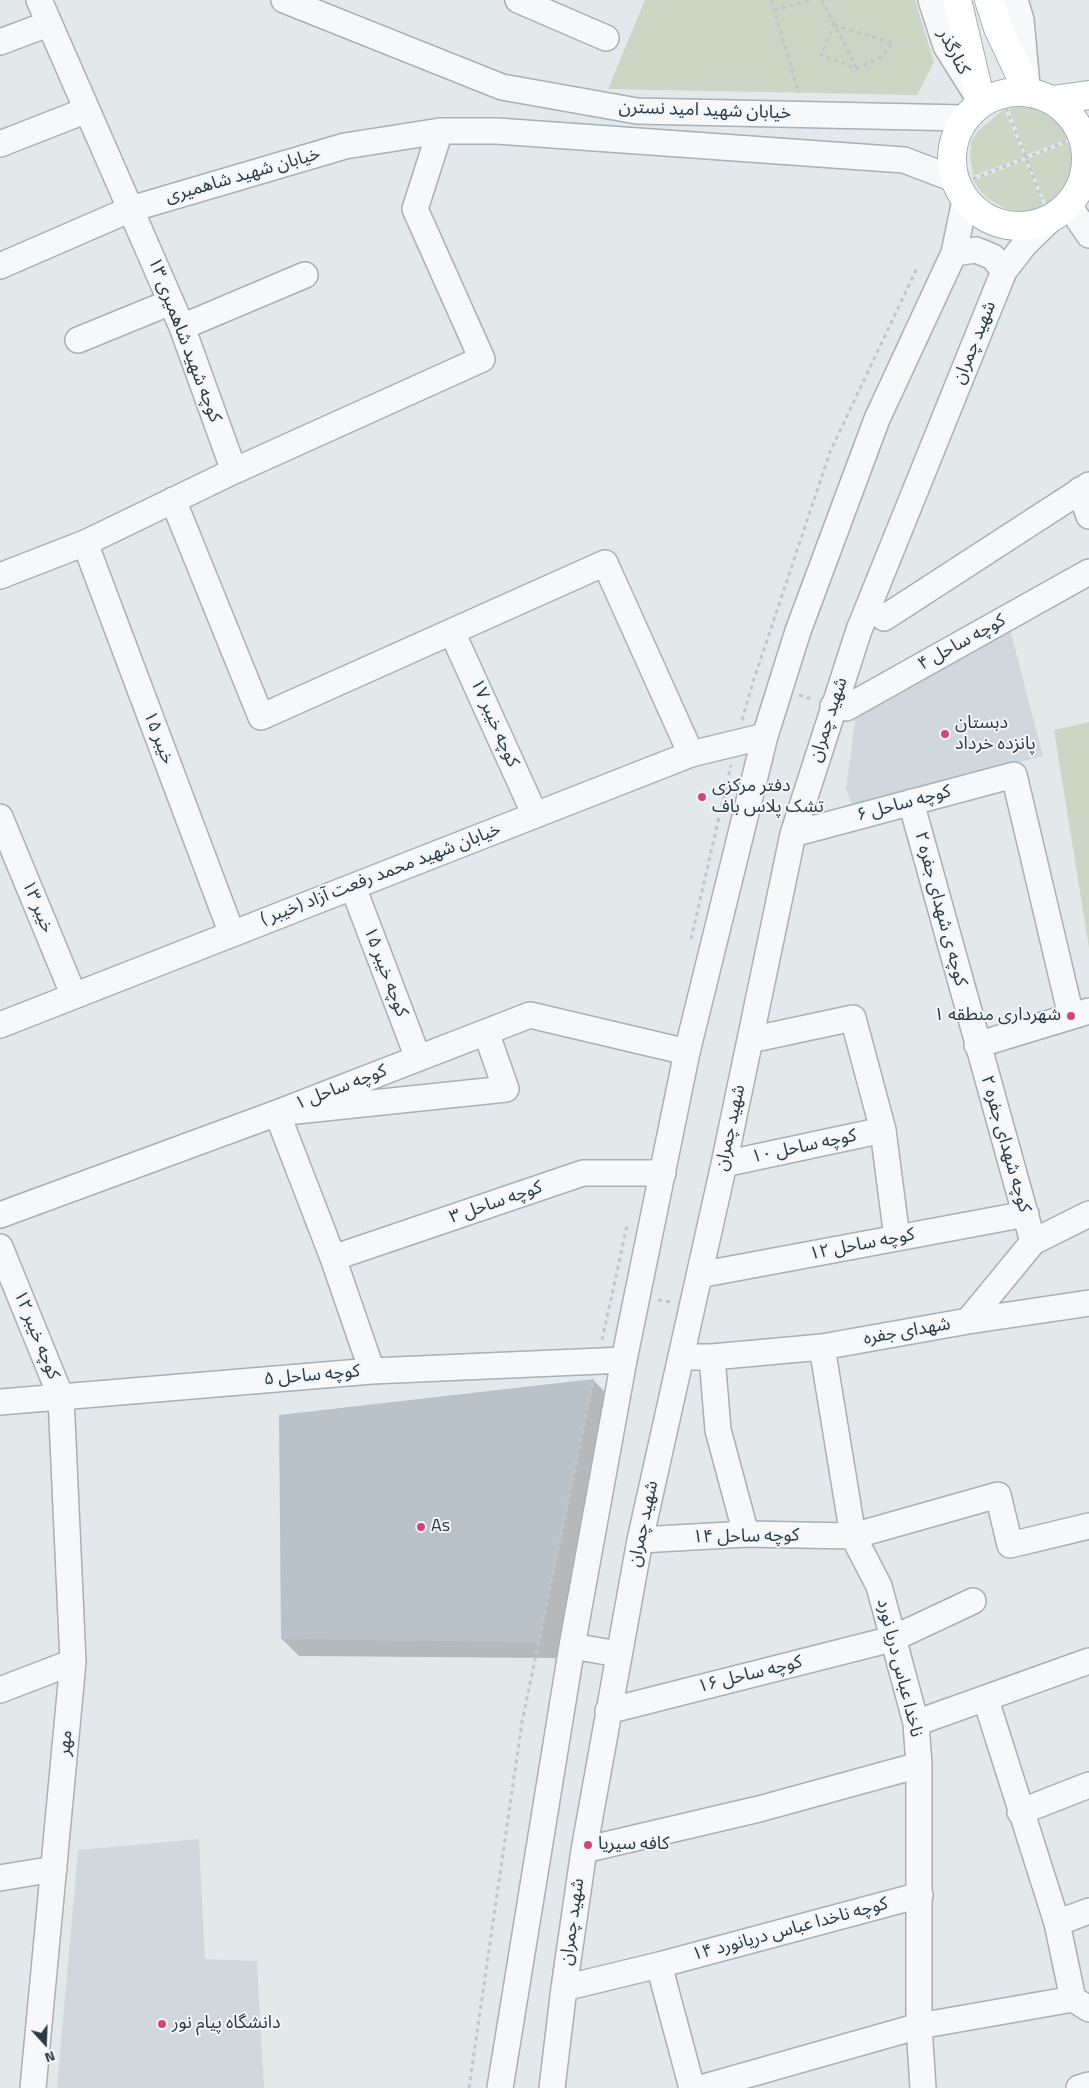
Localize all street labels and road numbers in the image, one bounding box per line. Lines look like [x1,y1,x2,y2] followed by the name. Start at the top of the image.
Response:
[932,26,974,78] street label: کنارگذر
[618,97,792,125] street label: خیابان شهید امید نسترن
[163,144,323,208] street label: خیابان شهید شاهمیری
[143,255,225,425] street label: کوچه شهید شاهمیری ۱۳
[949,298,1001,388] street label: شهید چمران
[915,610,1009,676] street label: کوچه ساحل ۴
[465,675,523,771] street label: کوچه خیبر ۱۷
[805,675,853,765] street label: شهید چمران
[138,708,178,768] street label: خیبر ۱۵
[855,781,953,827] street label: کوچه ساحل ۶
[258,819,504,931] street label: ( خیبر) خیابان شهید محمد رفعت آزاد
[909,829,971,989] street label: کوچه ی شهدای جفره ۲
[16,877,58,937] street label: خیبر ۱۳
[358,924,412,1020] street label: کوچه خیبر ۱۵
[292,1061,390,1115] street label: کوچه ساحل ۱
[975,1073,1035,1215] street label: کوچه شهدای جفره ۲
[711,1083,751,1173] street label: شهید چمران
[749,1125,859,1169] street label: کوچه ساحل ۱۰
[447,1177,545,1229] street label: کوچه ساحل ۳
[807,1224,917,1266] street label: کوچه ساحل ۱۲
[8,1287,64,1383] street label: کوچه خیبر ۱۲
[862,1314,952,1350] street label: شهدای جفره
[263,1361,361,1391] street label: کوچه ساحل ۵
[624,1479,664,1569] street label: شهید چمران
[692,1525,800,1549] street label: کوچه ساحل ۱۴
[871,1597,927,1739] street label: ناخدا عباس دریا نورد
[696,1652,804,1698] street label: کوچه ساحل ۱۶
[54,1729,78,1757] street label: مهر
[556,1877,590,1967] street label: شهید چمران
[690,1893,890,1967] street label: کوچه ناخدا عباس دریانورد ۱۴

